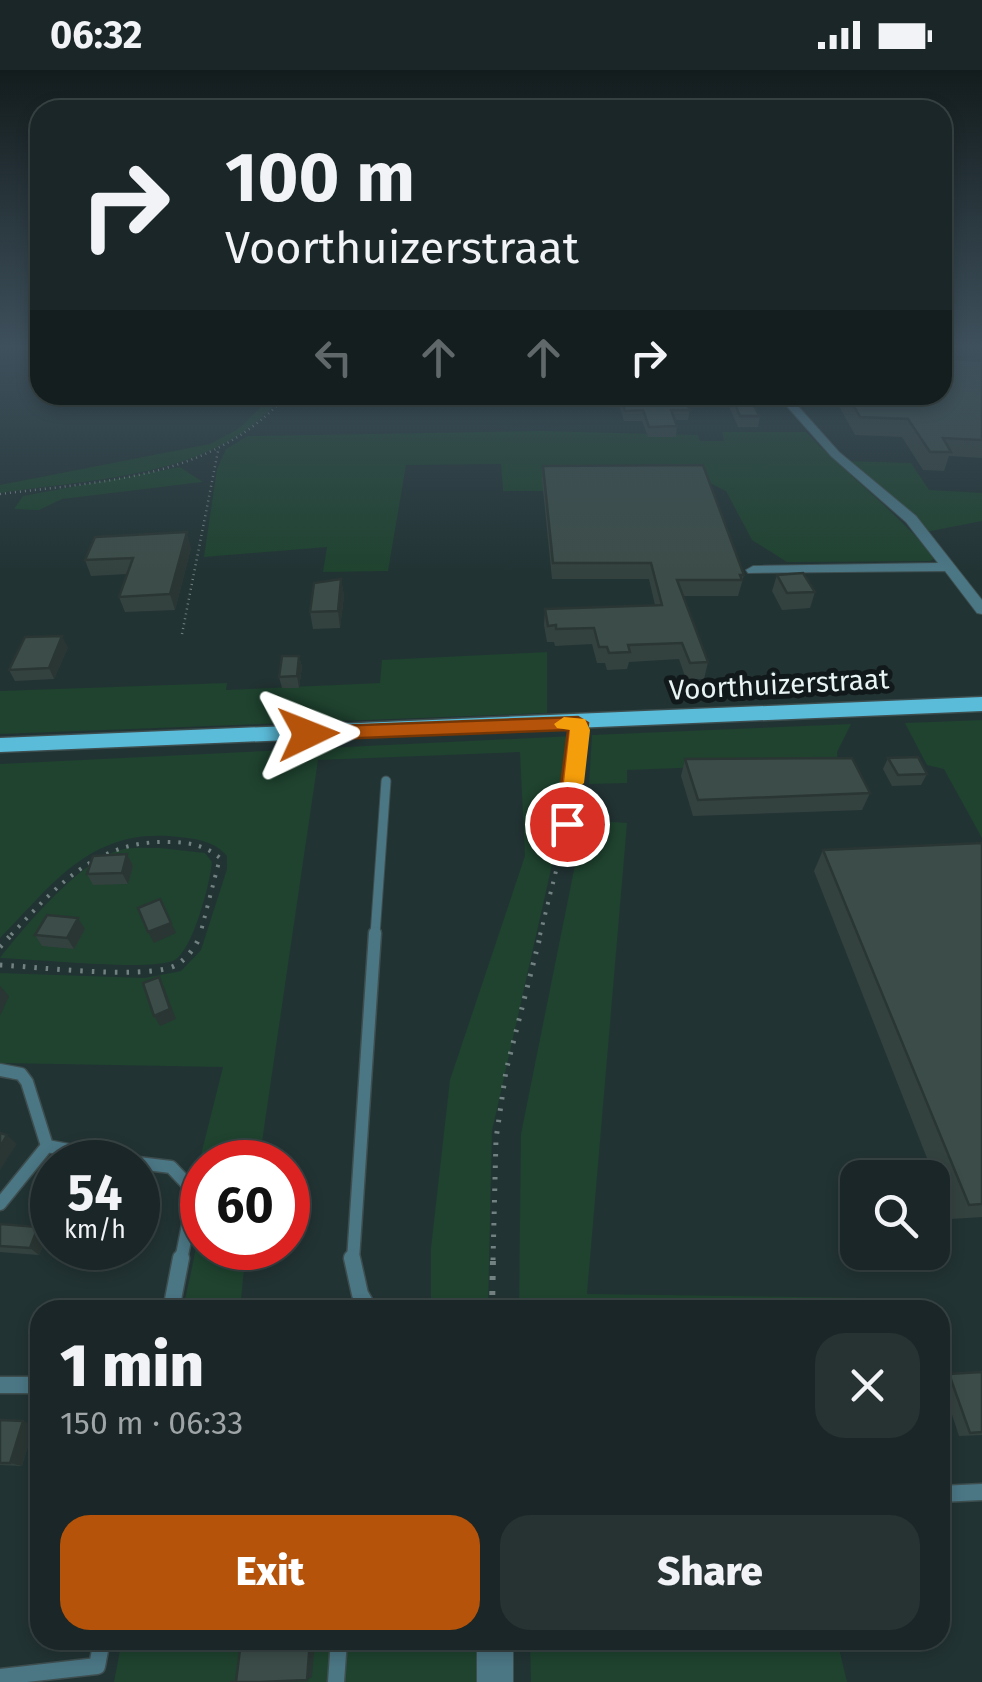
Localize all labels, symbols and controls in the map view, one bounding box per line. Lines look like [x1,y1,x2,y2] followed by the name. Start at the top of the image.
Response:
[50,12,142,58] text: 06:32
[225,136,415,220] text: 100 m
[60,140,190,270] icon: right
[225,221,579,275] text: Voorthuizerstraat
[306,330,361,385] icon: left
[411,330,466,385] icon: ahead
[516,330,571,385] icon: ahead
[621,330,676,385] icon: right
[668,662,891,707] street label: Voorthuizerstraat
[256,682,360,786] position arrow
[525,782,610,867] pin
[540,797,595,852] icon: arrive
[180,1140,310,1270] speed limit sign: 60
[840,1160,950,1270] map controls
[840,1160,950,1270] button: search
[67,1163,123,1223] text: 54
[64,1215,126,1245] text: km/h
[60,1330,204,1402] text: 1 min
[815,1333,920,1438] button: close
[60,1404,243,1442] text: 150 m · 06:33
[60,1515,480,1630] button: Exit
[500,1515,920,1630] button: Share

